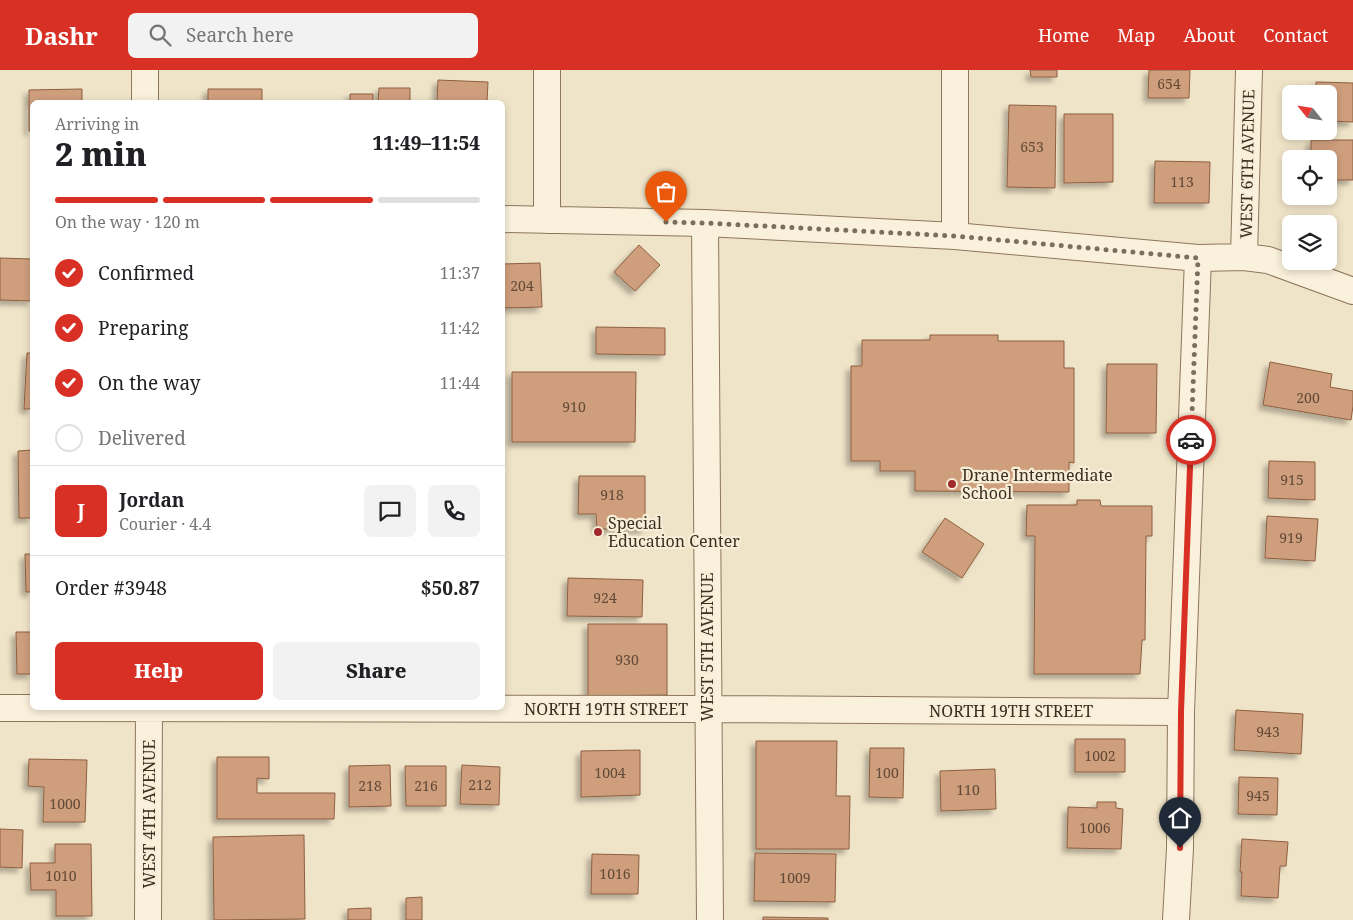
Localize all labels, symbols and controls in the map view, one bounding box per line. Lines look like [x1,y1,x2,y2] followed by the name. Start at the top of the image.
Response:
[128,13,478,58] search box
[25,19,98,52] text: Dashr
[146,21,174,49] icon: search
[186,22,294,48] text: Search here
[1038,23,1089,47] text: Home
[1117,23,1155,47] text: Map
[1183,23,1235,47] text: About
[1263,23,1328,47] text: Contact
[1157,74,1181,93] house number: 654
[1282,85,1338,140] north arrow
[1282,85,1337,270] map controls
[1235,89,1259,239] street label: WEST 6TH AVENUE
[55,113,139,135] text: Arriving in
[372,130,480,156] text: 11:49–11:54
[55,132,147,175] text: 2 min
[1020,137,1044,156] house number: 653
[1282,150,1337,205] button: locate
[645,171,687,222] pin
[1170,172,1194,191] house number: 113
[652,178,680,206] icon: bag
[55,211,200,233] text: On the way · 120 m
[1282,215,1337,270] button: layers
[55,259,83,287] icon: check
[98,260,194,286] text: Confirmed
[440,262,480,284] text: 11:37
[510,276,534,295] house number: 204
[55,314,83,342] icon: check
[98,315,188,341] text: Preparing
[440,317,480,339] text: 11:42
[55,369,83,397] icon: check
[98,370,201,396] text: On the way
[440,372,480,394] text: 11:44
[1296,388,1320,407] house number: 200
[562,397,586,416] house number: 910
[1166,415,1216,465] courier
[98,425,186,451] text: Delivered
[1177,426,1205,454] icon: car
[962,464,1113,504] place label: Drane Intermediate School
[1280,470,1304,489] house number: 915
[946,478,958,490] marker: Drane Intermediate School
[364,485,416,537] button: chat
[428,485,480,537] button: phone
[600,485,624,504] house number: 918
[119,487,185,513] text: Jordan
[77,498,85,524] text: J
[608,512,740,552] place label: Special Education Center
[119,513,211,535] text: Courier · 4.4
[592,526,604,538] marker: Special Education Center
[1279,528,1303,547] house number: 919
[696,572,718,722] street label: WEST 5TH AVENUE
[55,575,167,601] text: Order #3948
[421,575,480,601] text: $50.87
[593,588,617,607] house number: 924
[55,642,263,700] button: Help
[273,642,480,700] button: Share
[615,650,639,669] house number: 930
[524,698,688,720] street label: NORTH 19TH STREET
[929,700,1093,722] street label: NORTH 19TH STREET
[1256,722,1280,741] house number: 943
[138,739,160,889] street label: WEST 4TH AVENUE
[1084,746,1116,765] house number: 1002
[594,763,626,782] house number: 1004
[875,763,899,782] house number: 100
[468,775,492,794] house number: 212
[358,776,382,795] house number: 218
[414,776,438,795] house number: 216
[956,780,980,799] house number: 110
[1246,786,1270,805] house number: 945
[49,794,81,813] house number: 1000
[1159,797,1201,848] pin
[1166,804,1194,832] icon: home
[1079,818,1111,837] house number: 1006
[599,864,631,883] house number: 1016
[45,866,77,885] house number: 1010
[779,868,811,887] house number: 1009

